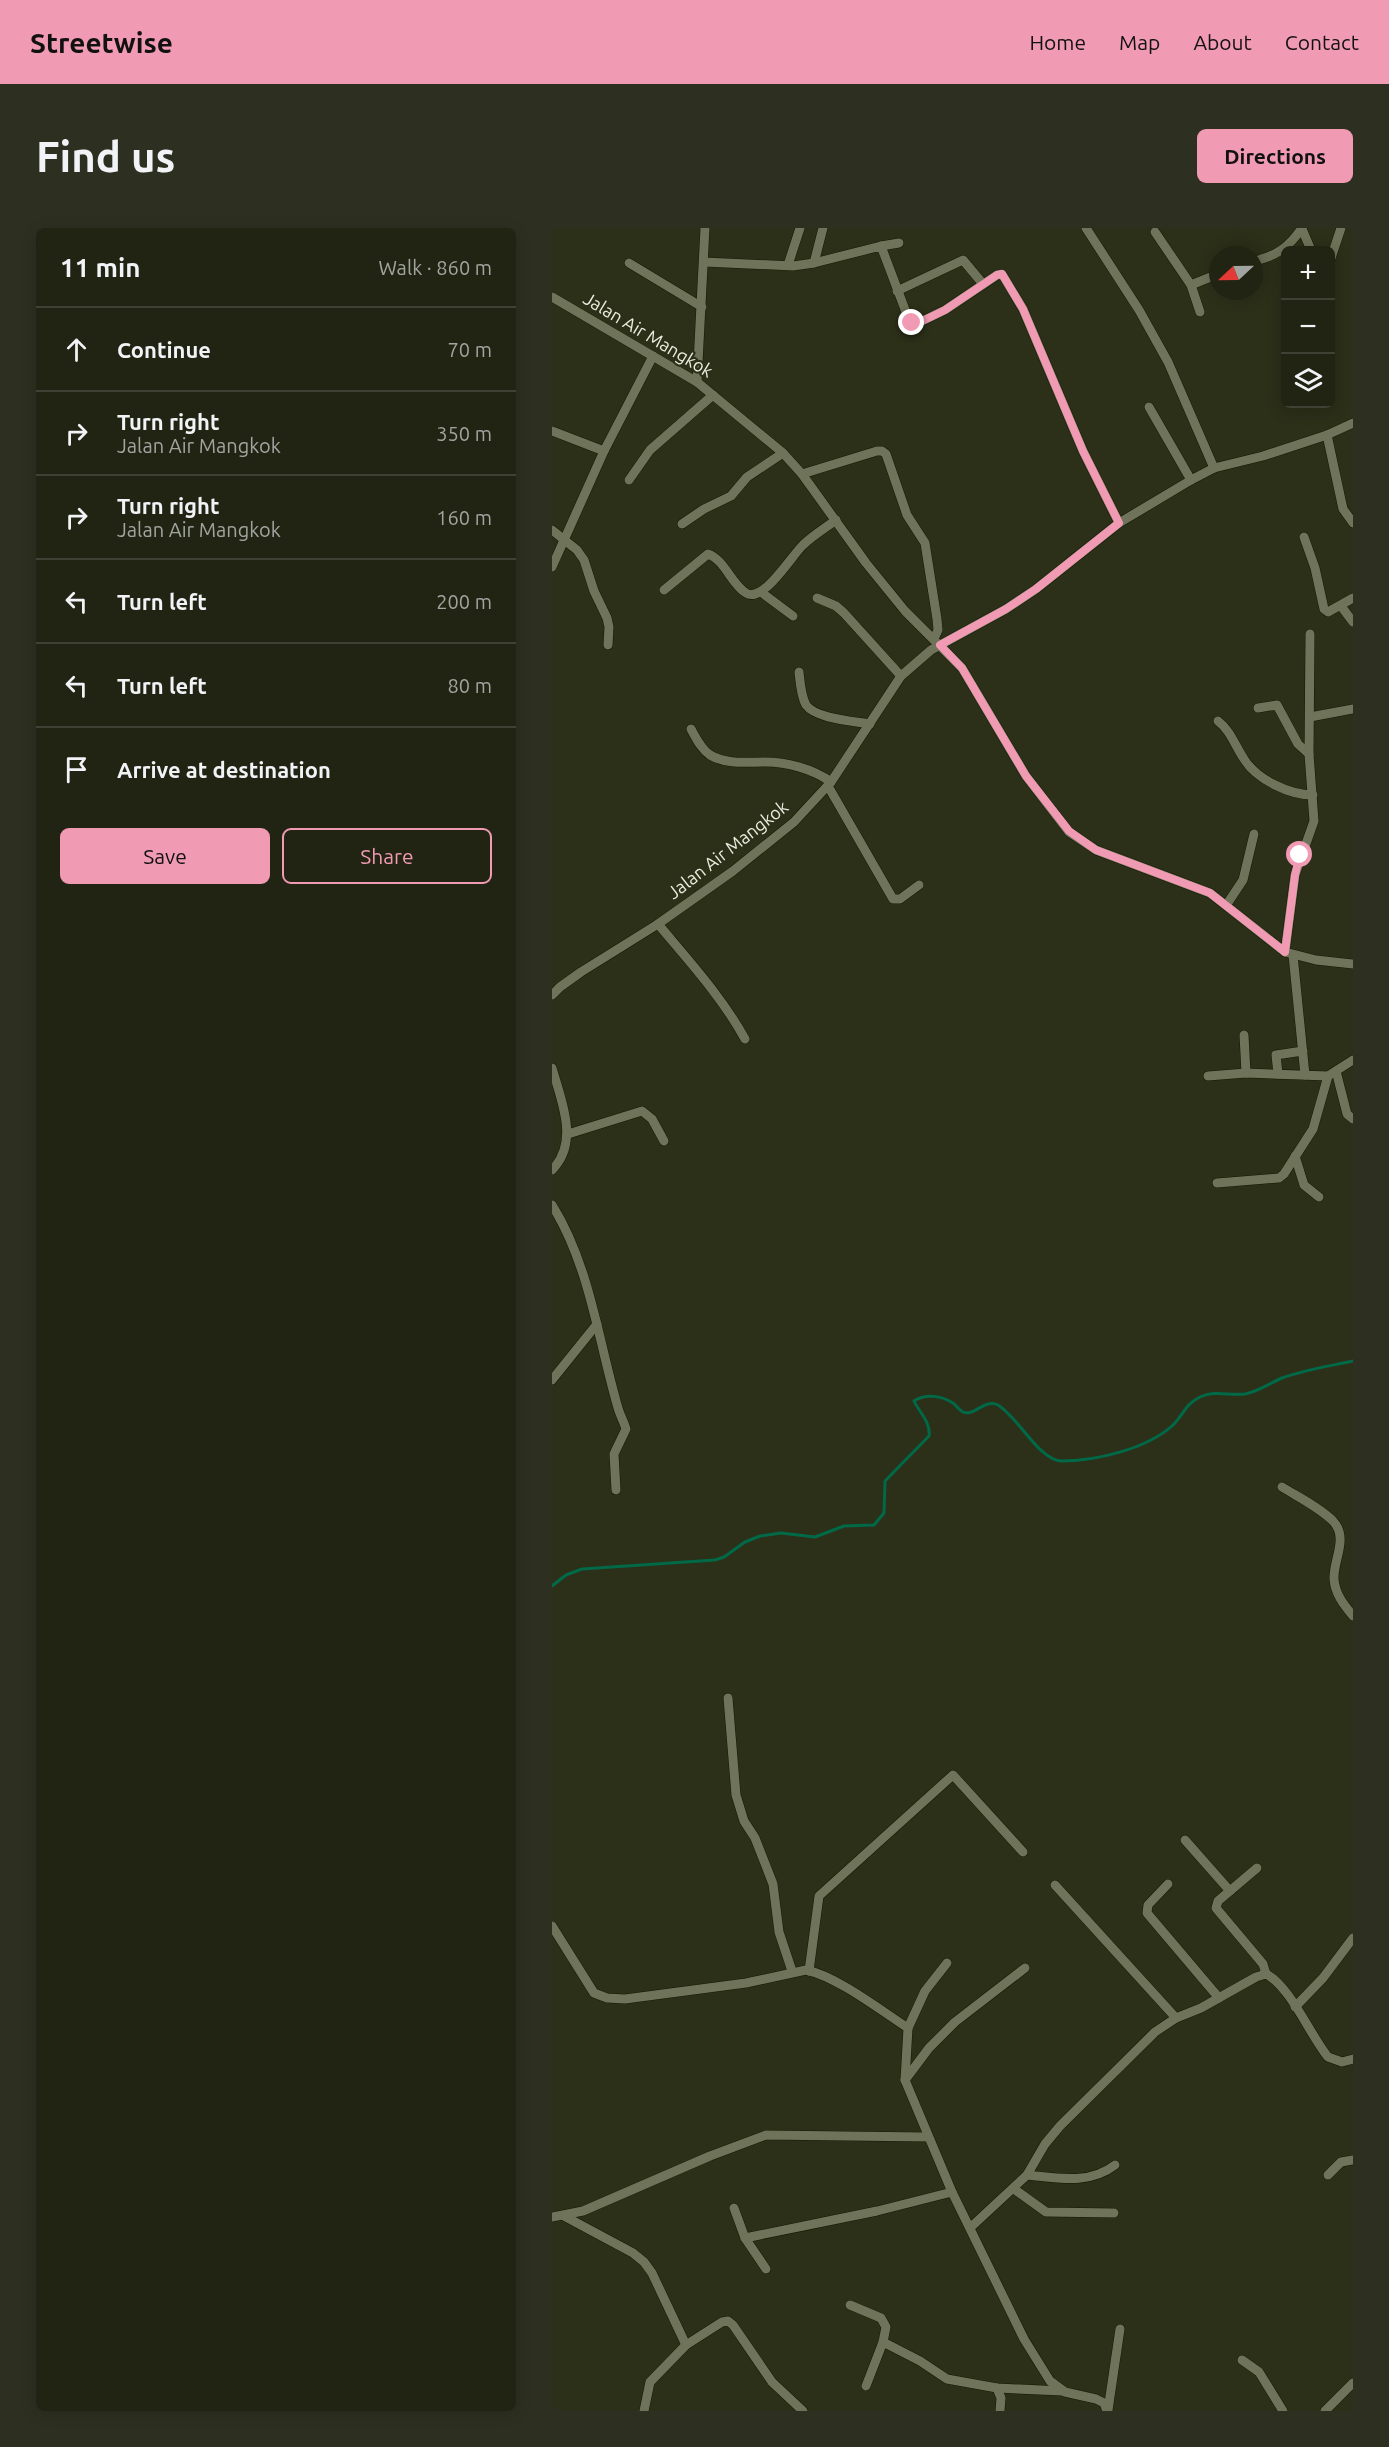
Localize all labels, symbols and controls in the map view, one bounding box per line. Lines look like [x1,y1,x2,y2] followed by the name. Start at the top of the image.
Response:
[30,27,173,58] text: Streetwise
[1029,30,1086,54] text: Home
[1119,30,1160,54] text: Map
[1193,30,1252,54] text: About
[1285,30,1359,54] text: Contact
[1197,129,1353,183] button: Directions
[36,133,175,180] text: Find us
[1209,246,1263,300] north arrow
[1281,246,1335,408] map controls
[1281,246,1335,300] button: +
[60,253,140,282] text: 11 min
[379,256,492,279] text: Walk · 860 m
[580,288,717,381] street label: Jalan Air Mangkok
[1281,300,1335,354] button: −
[898,309,924,335] route end
[60,333,93,366] icon: ahead
[117,337,211,362] text: Continue
[448,338,492,361] text: 70 m
[1281,354,1335,408] button: layers
[117,409,219,434] text: Turn right
[60,417,93,450] icon: right
[436,422,492,445] text: 350 m
[117,434,281,457] text: Jalan Air Mangkok
[117,493,219,518] text: Turn right
[60,501,93,534] icon: right
[436,506,492,529] text: 160 m
[117,518,281,541] text: Jalan Air Mangkok
[60,585,93,618] icon: left
[117,589,207,614] text: Turn left
[436,590,492,613] text: 200 m
[60,669,93,702] icon: left
[117,673,207,698] text: Turn left
[448,674,492,697] text: 80 m
[60,753,93,786] icon: arrive
[117,757,331,782] text: Arrive at destination
[663,796,792,902] street label: Jalan Air Mangkok
[60,828,270,884] button: Save
[282,828,492,884] button: Share
[1286,841,1312,867] route start

